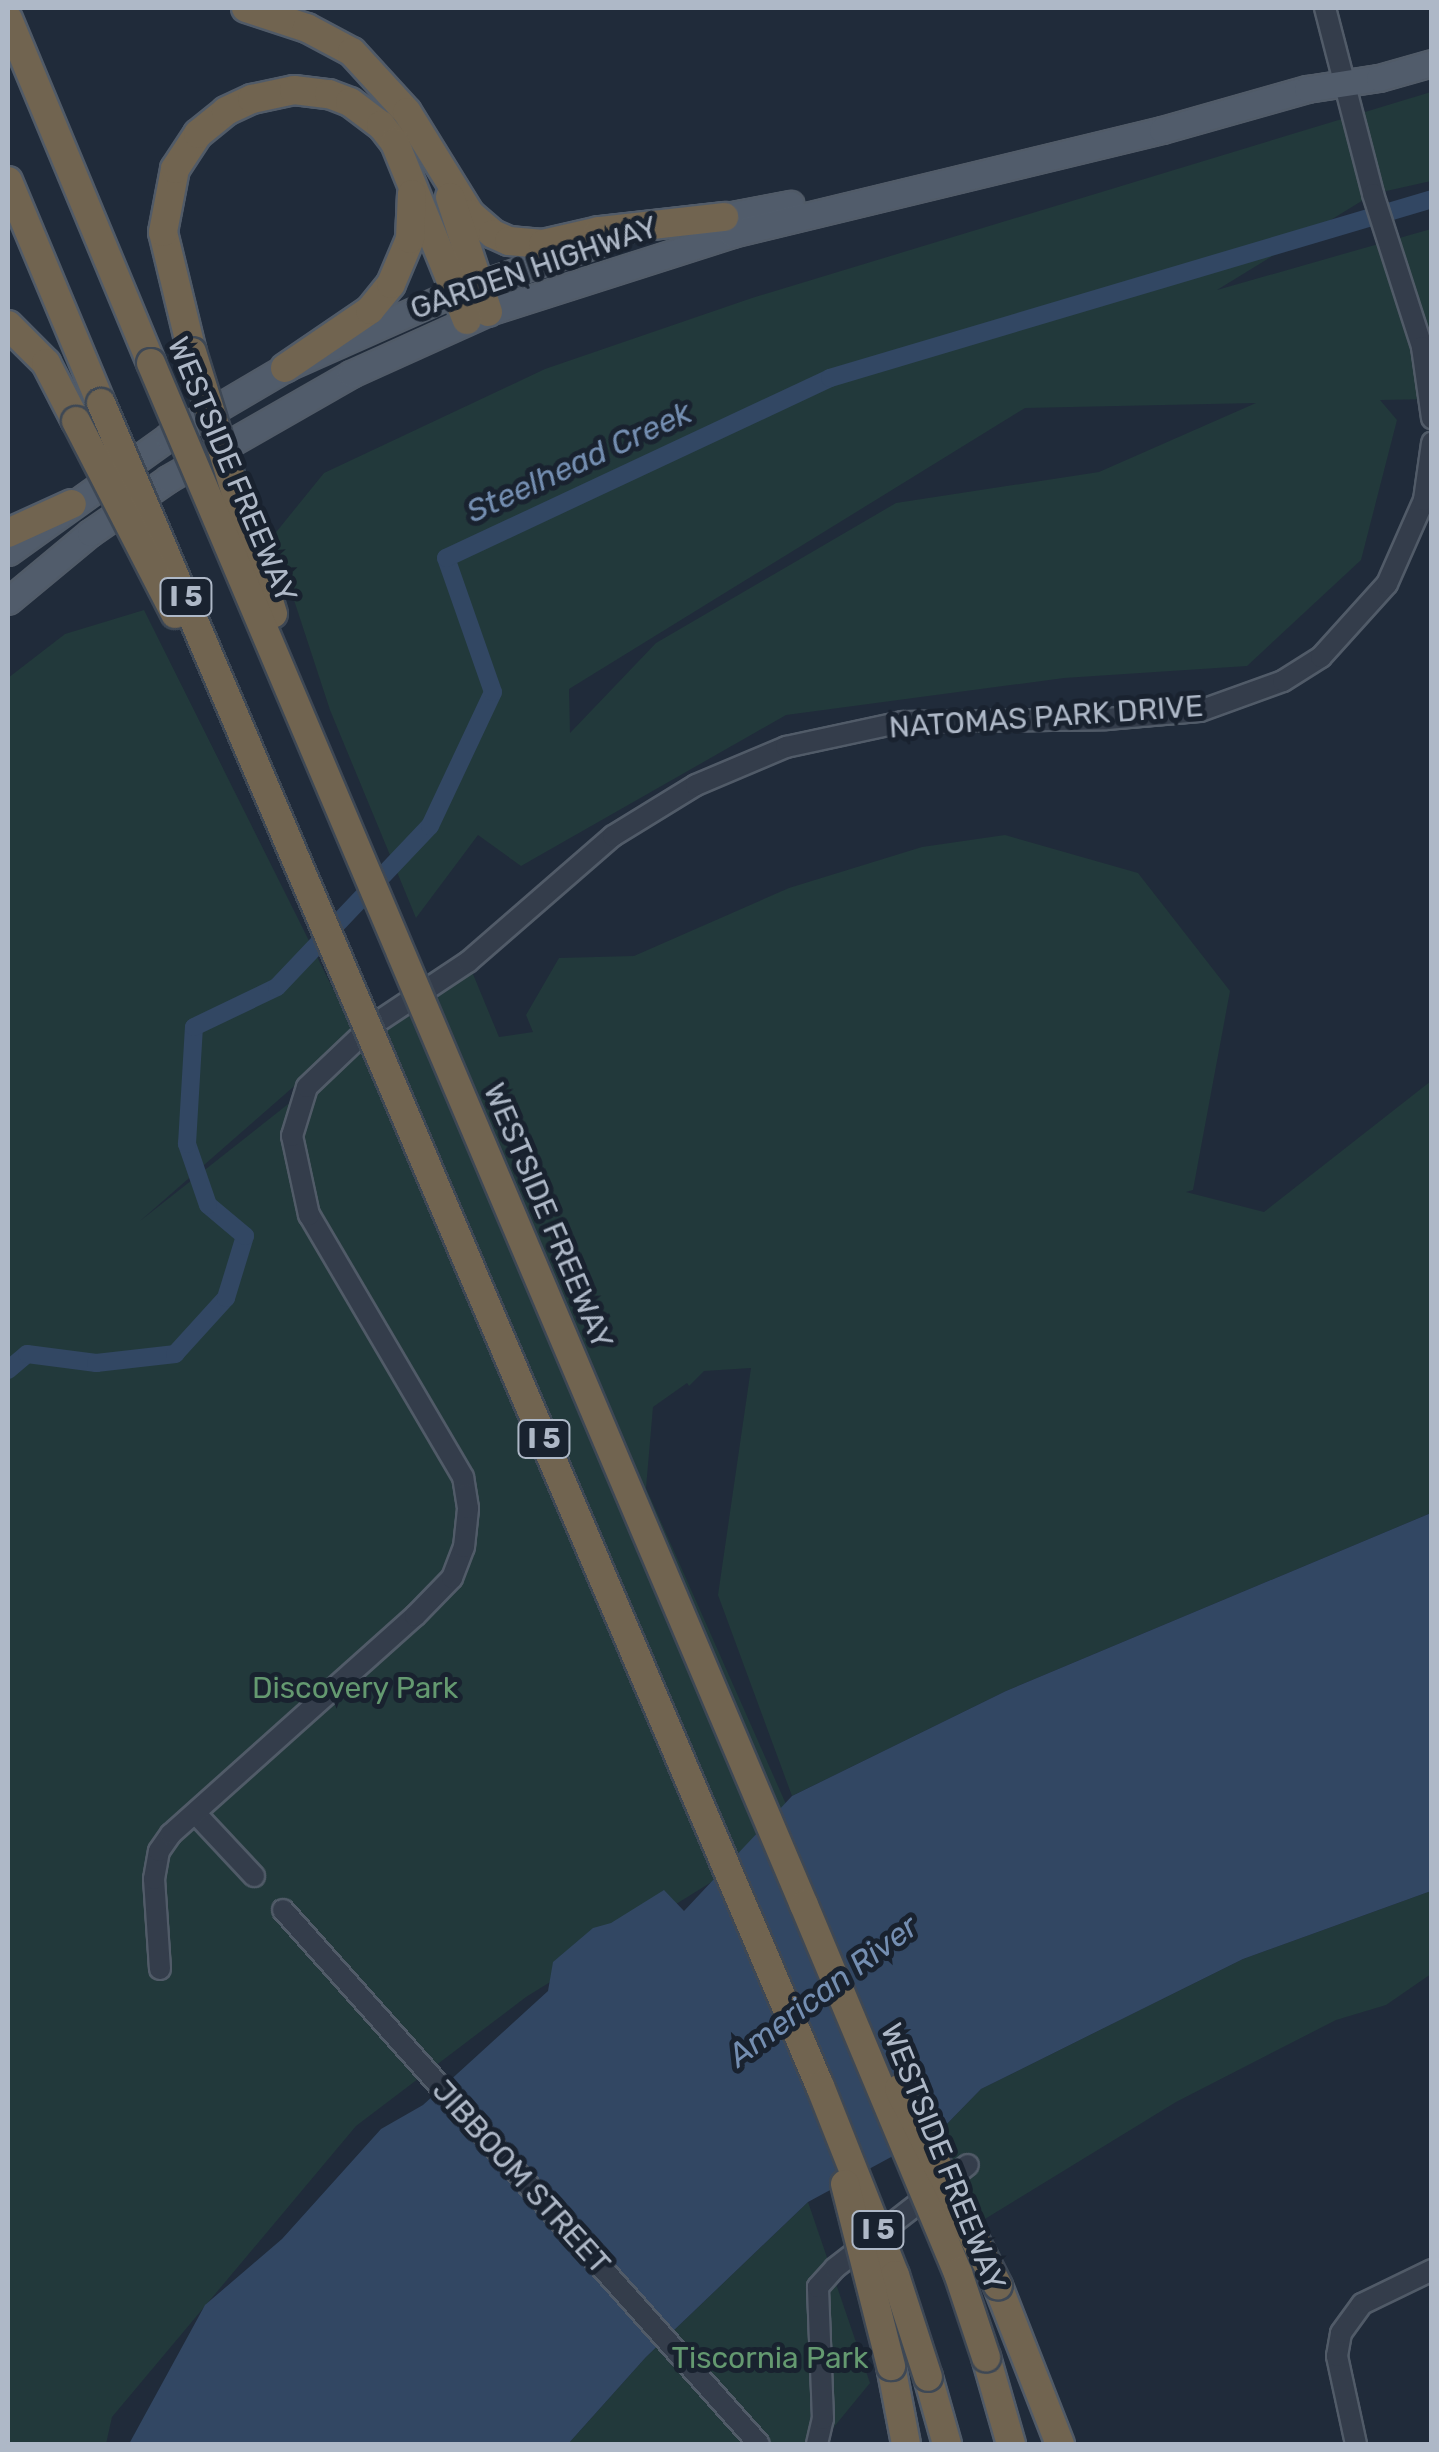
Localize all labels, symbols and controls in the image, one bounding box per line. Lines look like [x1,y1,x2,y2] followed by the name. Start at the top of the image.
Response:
[406,209,662,327] street label: GARDEN HIGHWAY
[160,332,304,608] street label: WESTSIDE FREEWAY
[460,393,698,531] water label: Steelhead Creek
[158,574,214,620] road number: I 5
[888,688,1204,746] street label: NATOMAS PARK DRIVE
[476,1078,620,1354] street label: WESTSIDE FREEWAY
[516,1416,572,1462] road number: I 5
[251,1670,459,1706] park label: Discovery Park
[721,1907,925,2075] water label: American River
[873,2018,1013,2296] street label: WESTSIDE FREEWAY
[425,2073,617,2281] street label: JIBBOOM STREET
[850,2207,906,2253] road number: I 5
[672,2340,868,2376] park label: Tiscornia Park

